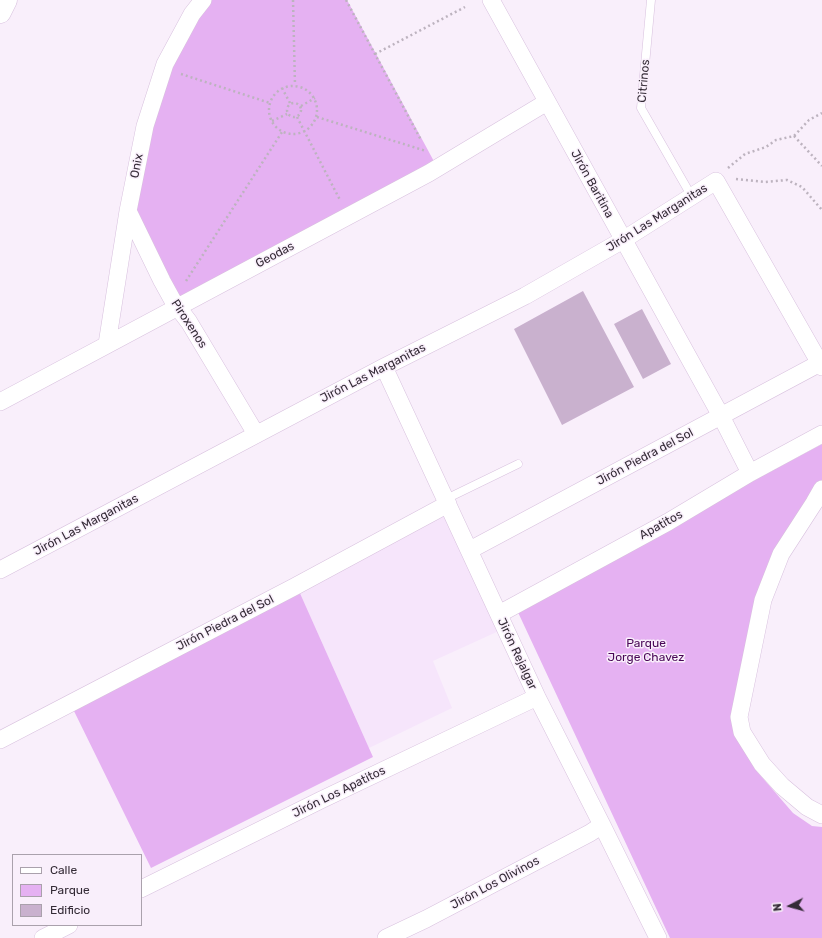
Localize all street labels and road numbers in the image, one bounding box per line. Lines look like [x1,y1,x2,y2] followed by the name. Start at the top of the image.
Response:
[635,59,653,103] street label: Citrinos
[567,147,617,221] street label: Jirón Baritina
[128,152,146,180] street label: Onix
[604,181,710,255] street label: Jirón Las Marganitas
[253,239,297,271] street label: Geodas
[168,297,210,351] street label: Piroxenos
[318,340,428,406] street label: Jirón Las Marganitas
[594,425,696,489] street label: Jirón Piedra del Sol
[31,491,141,559] street label: Jirón Las Marganitas
[637,507,685,543] street label: Apatitos
[174,592,276,654] street label: Jirón Piedra del Sol
[494,616,540,692] street label: Jirón Rejalgar
[290,763,388,821] street label: Jirón Los Apatitos
[448,854,542,912] street label: Jirón Los Olivinos

